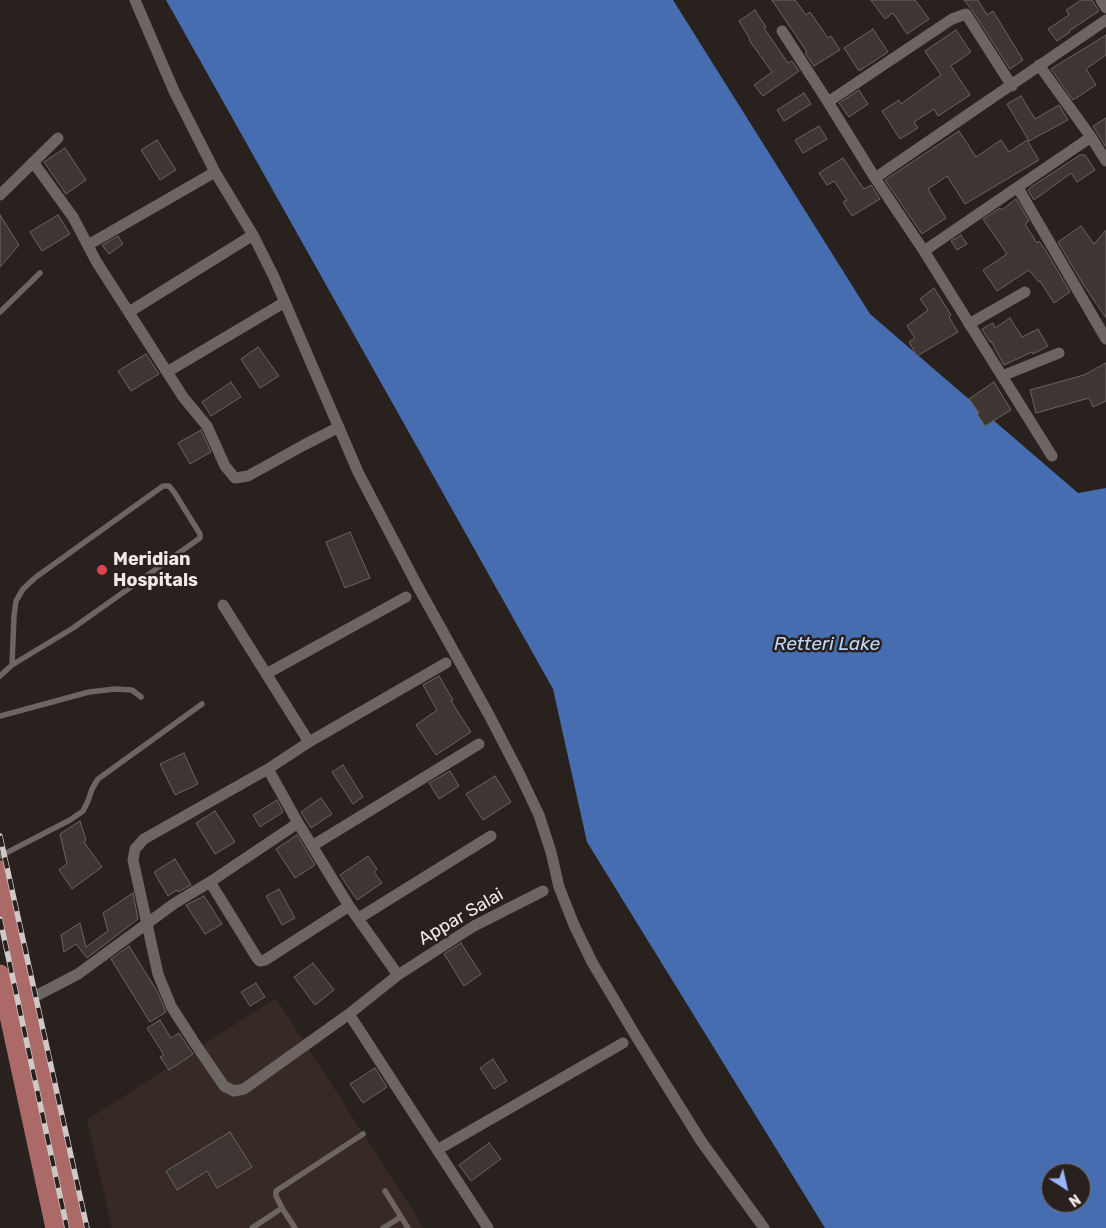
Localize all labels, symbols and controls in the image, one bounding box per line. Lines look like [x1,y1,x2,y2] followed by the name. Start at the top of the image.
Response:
[113,549,198,592] place label: Meridian Hospitals
[95,563,109,577] marker: Meridian Hospitals
[774,634,880,656] water label: Retteri Lake
[415,884,507,950] street label: Appar Salai
[1041,1163,1091,1213] north arrow
[1065,1190,1083,1210] text: N

